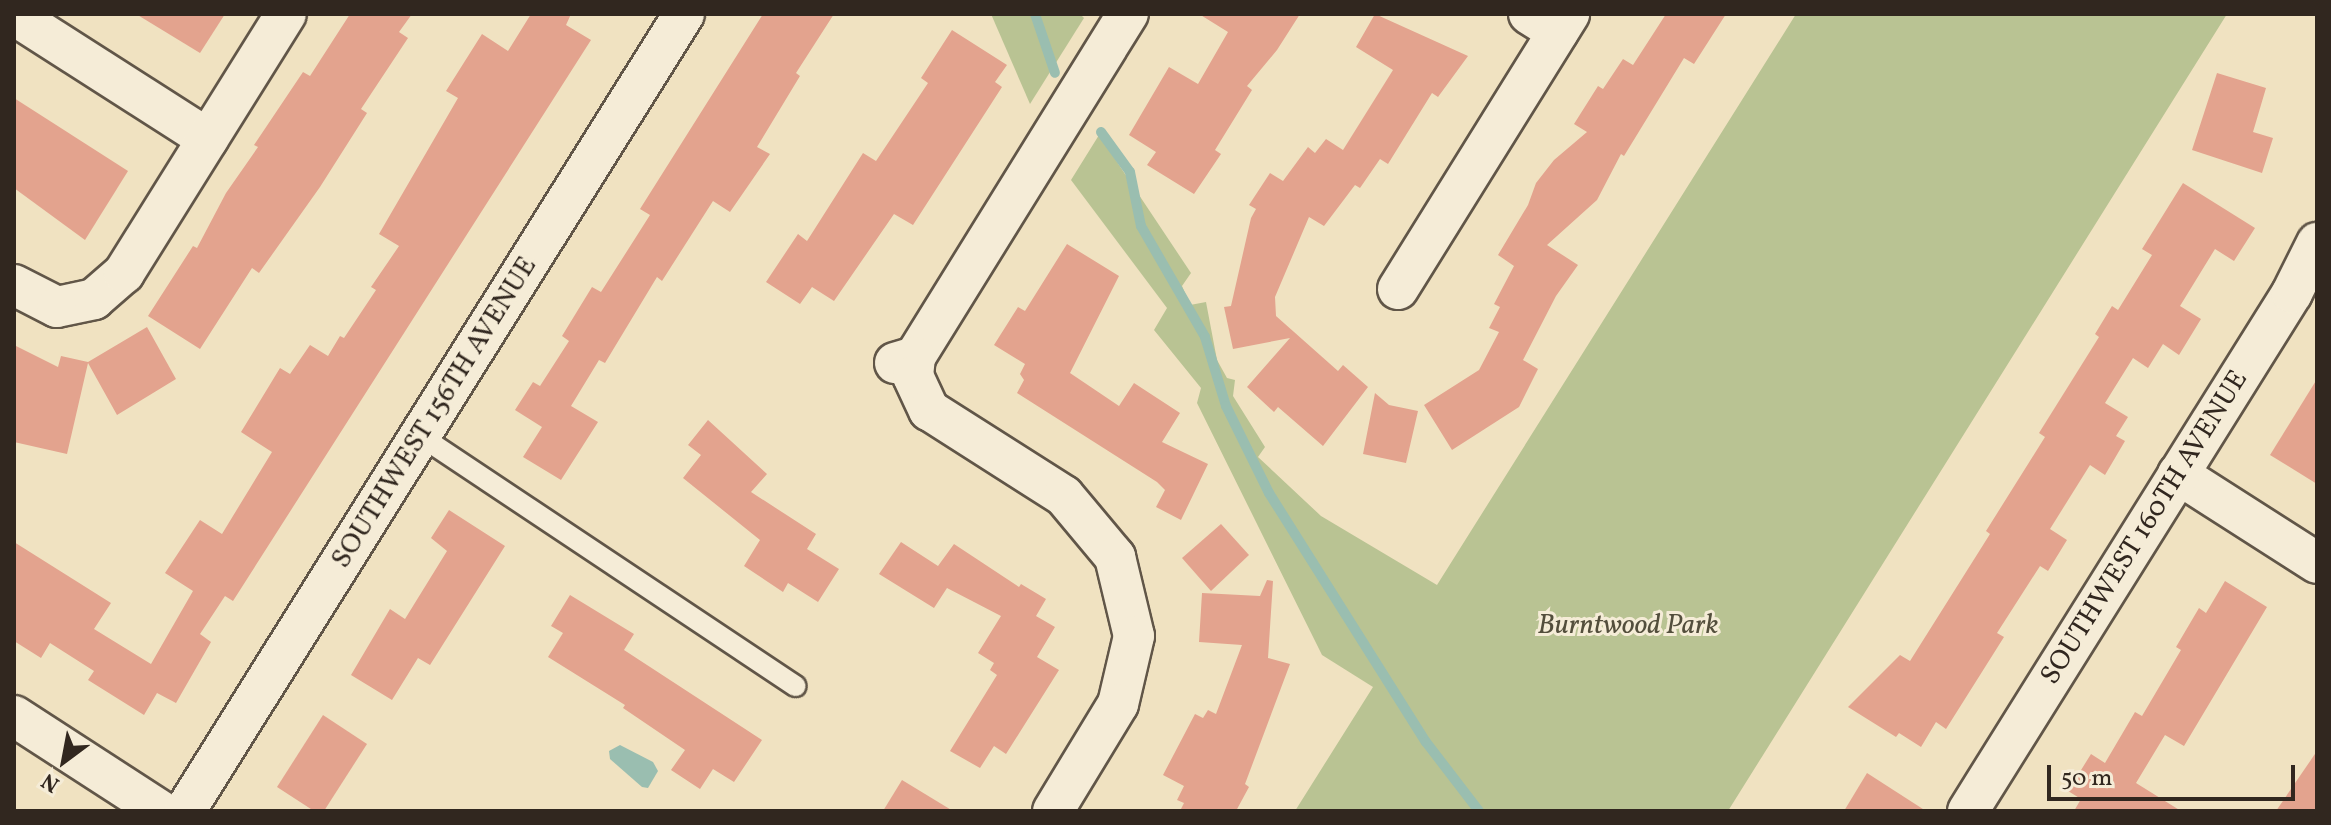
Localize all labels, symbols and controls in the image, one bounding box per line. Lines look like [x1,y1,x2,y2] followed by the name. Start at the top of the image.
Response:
[325,251,545,575] street label: SOUTHWEST 156TH AVENUE
[2034,364,2256,692] street label: SOUTHWEST 160TH AVENUE
[1538,609,1718,643] park label: Burntwood Park
[24,721,104,801] north arrow
[2051,749,2299,799] scale bar
[2061,762,2113,796] text: 50 m
[36,764,66,799] text: N

